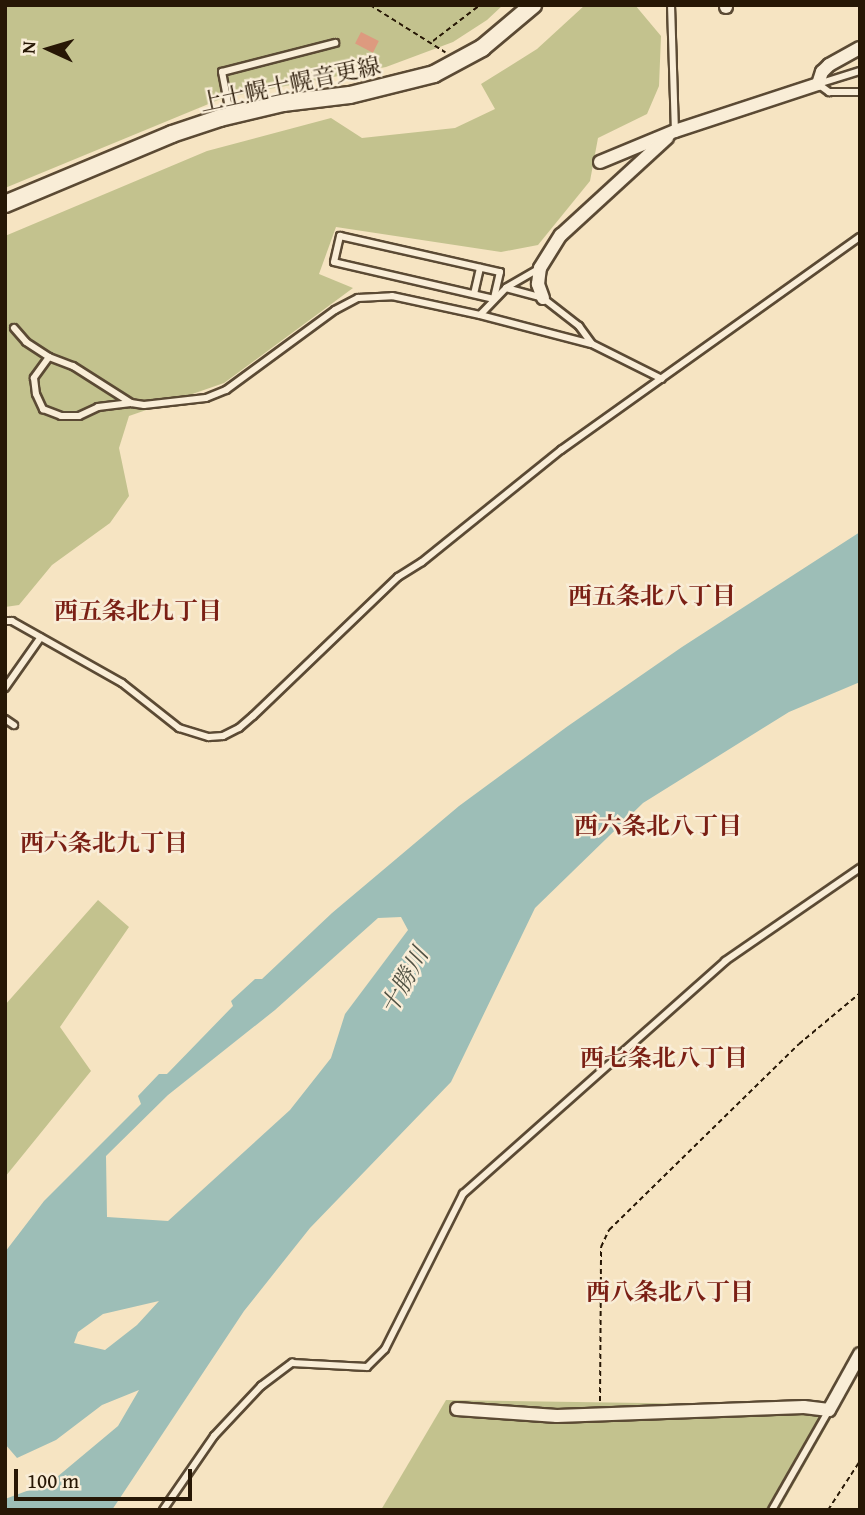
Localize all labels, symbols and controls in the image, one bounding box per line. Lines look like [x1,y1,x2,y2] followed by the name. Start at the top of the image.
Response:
[14,14,84,84] north arrow
[14,40,42,55] text: N
[197,51,383,117] street label: 上士幌士幌音更線
[568,582,736,610] district label: 西五条北八丁目
[54,597,222,625] district label: 西五条北九丁目
[574,812,742,840] district label: 西六条北八丁目
[20,829,188,857] district label: 西六条北九丁目
[374,943,434,1019] water label: 十勝川
[580,1044,748,1072] district label: 西七条北八丁目
[586,1278,754,1306] district label: 西八条北八丁目
[18,1456,196,1500] scale bar
[27,1465,79,1496] text: 100 m

